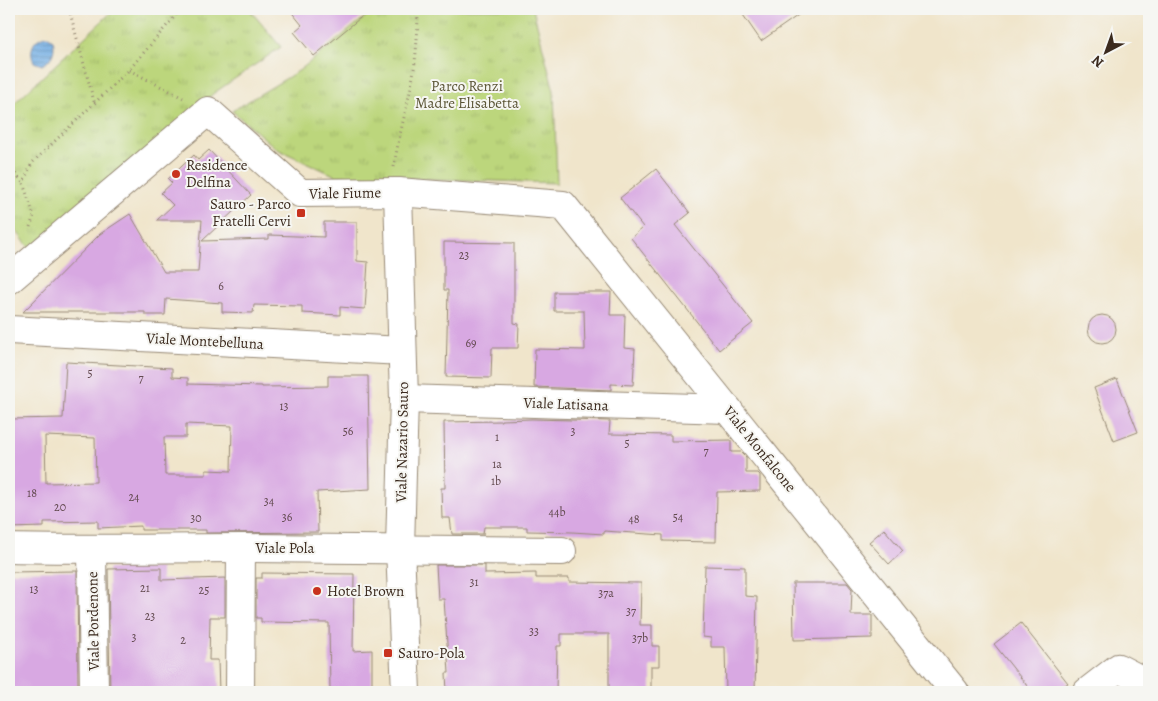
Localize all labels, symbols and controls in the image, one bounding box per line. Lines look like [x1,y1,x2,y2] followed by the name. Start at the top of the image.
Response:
[1080,28,1130,78] north arrow
[1088,51,1108,72] text: N
[415,76,519,113] park label: Parco Renzi Madre Elisabetta
[186,155,248,192] place label: Residence Delfina
[170,168,182,180] marker: Residence Delfina
[308,182,381,204] street label: Viale Fiume
[210,194,291,231] place label: Sauro - Parco Fratelli Cervi
[295,207,307,219] marker: Sauro - Parco Fratelli Cervi
[459,247,469,263] house number: 23
[218,278,224,294] house number: 6
[145,328,264,354] street label: Viale Montebelluna
[465,335,477,351] house number: 69
[87,365,93,381] house number: 5
[138,370,144,386] house number: 7
[391,381,413,504] street label: Viale Nazario Sauro
[522,392,609,415] street label: Viale Latisana
[279,398,289,414] house number: 13
[718,401,801,496] street label: Viale Monfalcone
[343,423,354,439] house number: 56
[571,423,576,439] house number: 3
[495,429,499,445] house number: 1
[624,435,630,451] house number: 5
[703,443,709,459] house number: 7
[492,456,502,472] house number: 1a
[491,473,501,489] house number: 1b
[27,485,37,501] house number: 18
[128,489,140,505] house number: 24
[264,493,275,509] house number: 34
[54,499,66,515] house number: 20
[549,504,565,520] house number: 44b
[282,509,293,525] house number: 36
[673,509,684,525] house number: 54
[190,510,202,526] house number: 30
[628,511,640,527] house number: 48
[255,538,314,558] street label: Viale Pola
[82,571,104,672] street label: Viale Pordenone
[469,574,479,590] house number: 31
[140,580,150,596] house number: 21
[29,581,39,597] house number: 13
[327,581,404,601] place label: Hotel Brown
[199,582,209,598] house number: 25
[311,585,323,597] marker: Hotel Brown
[598,585,614,601] house number: 37a
[626,603,637,619] house number: 37
[145,608,155,624] house number: 23
[529,623,539,639] house number: 33
[132,629,137,645] house number: 3
[632,630,648,646] house number: 37b
[180,632,186,648] house number: 2
[398,643,465,663] place label: Sauro-Pola
[382,647,394,659] marker: Sauro-Pola

